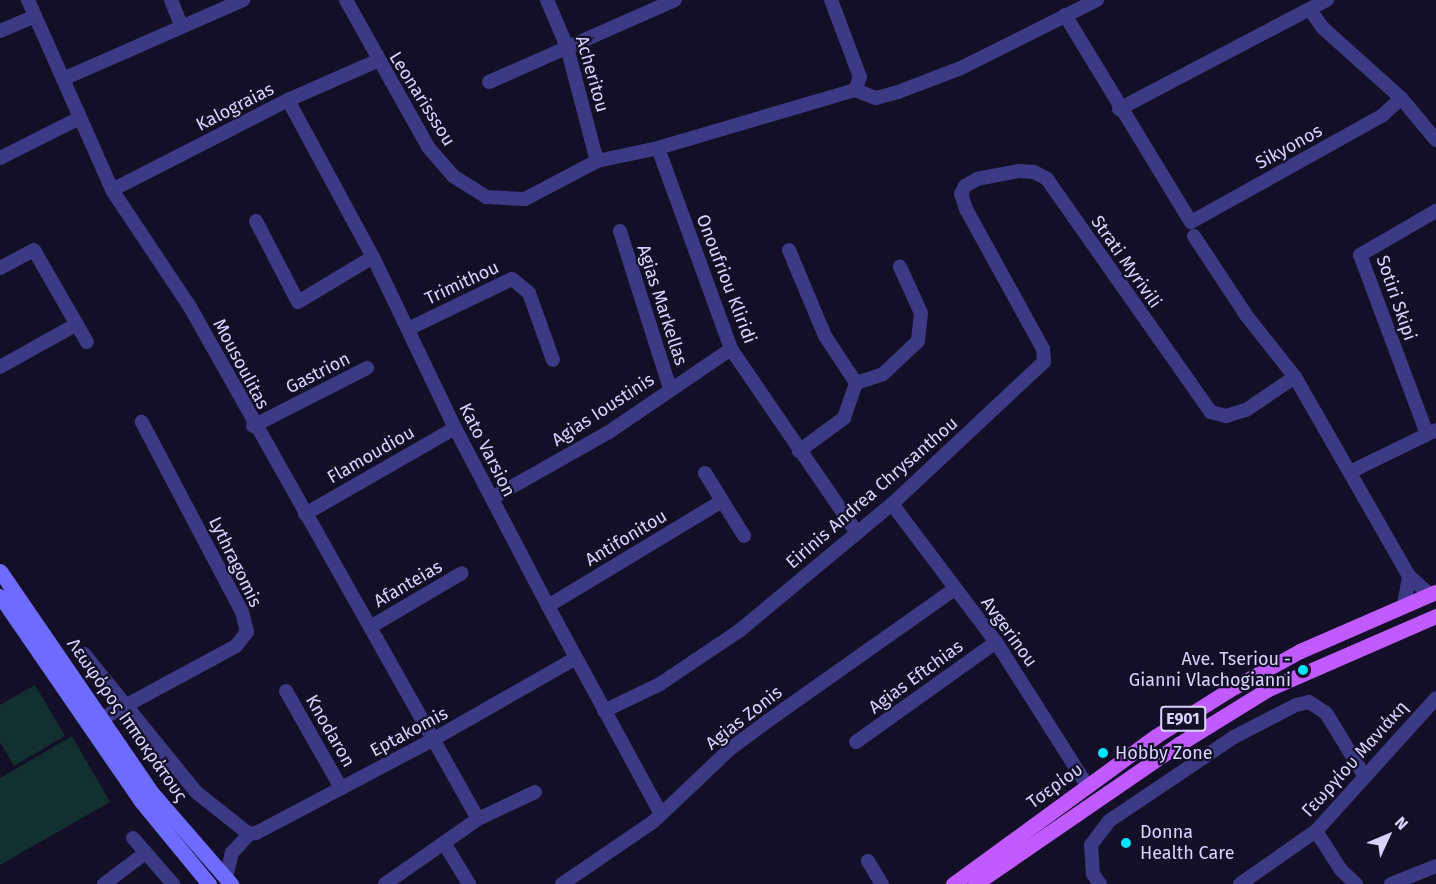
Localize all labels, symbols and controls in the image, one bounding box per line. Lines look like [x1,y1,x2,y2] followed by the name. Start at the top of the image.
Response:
[571,33,613,115] street label: Acheritou
[384,48,460,150] street label: Leonarisssou
[193,78,277,136] street label: Kalograias
[1252,120,1326,174] street label: Sikyonos
[691,211,761,347] street label: Onoufriou Kliridi
[1086,212,1166,312] street label: Strati Myrivili
[632,242,692,368] street label: Agias Markellas
[1371,253,1421,343] street label: Sotiri Skipi
[421,256,503,310] street label: Trimithou
[208,315,274,413] street label: Mousoulitas
[282,348,354,398] street label: Gastrion
[548,369,658,451] street label: Agias Ioustinis
[454,400,520,500] street label: Kato Varsion
[782,413,962,573] street label: Eirinis Andrea Chrysanthou
[324,421,418,489] street label: Flamoudiou
[581,505,671,571] street label: Antifonitou
[204,513,266,611] street label: Lythragomis
[370,556,446,612] street label: Afanteias
[976,593,1042,671] street label: Avgerinou
[62,634,192,806] street label: Λεωφόρος Ιπποκράτους
[865,636,967,718] street label: Agias Eftchias
[1129,649,1291,692] place label: Ave. Tseriou - Gianni Vlachogianni
[1296,663,1310,677] marker: Ave. Tseriou - Gianni Vlachogianni
[701,681,787,755] street label: Agias Zonis
[301,691,359,771] street label: Knodaron
[1297,697,1413,821] street label: Γεωργίου Μανιάκη
[367,703,451,761] street label: Eptakomis
[1159,706,1207,732] road number: E901
[1115,742,1213,764] place label: Hobby Zone
[1096,746,1110,760] marker: Hobby Zone
[1023,759,1087,813] street label: Τσερίου
[1358,806,1418,866] north arrow
[1391,813,1412,834] text: N
[1140,822,1234,864] place label: Donna Health Care
[1117,834,1135,852] marker: Donna Health Care

